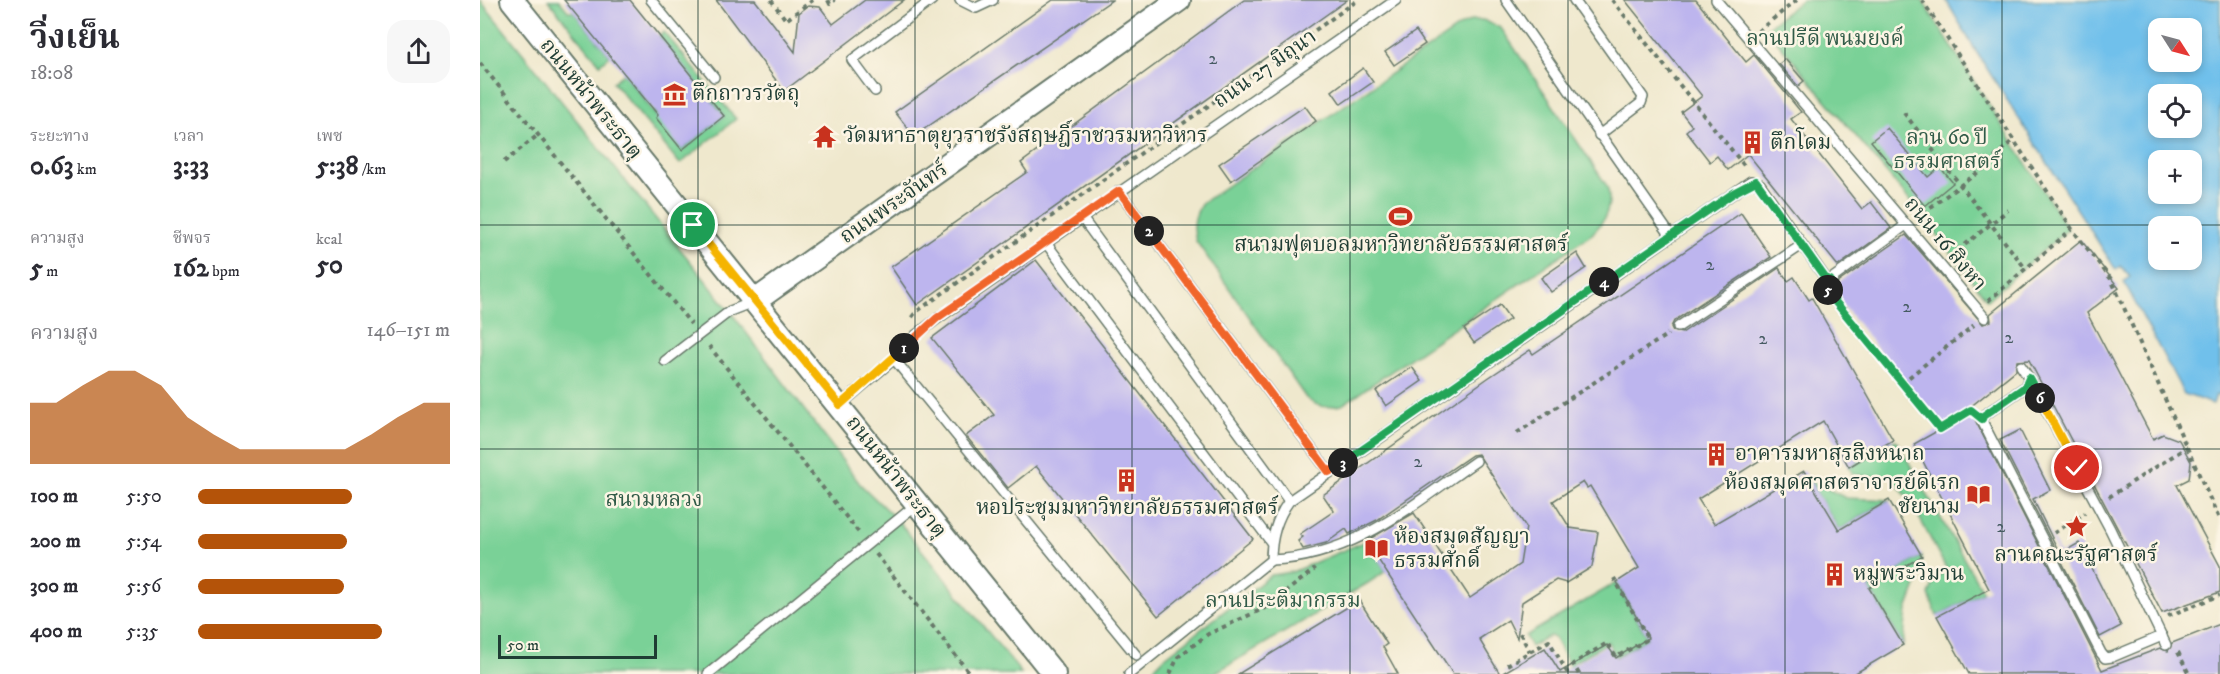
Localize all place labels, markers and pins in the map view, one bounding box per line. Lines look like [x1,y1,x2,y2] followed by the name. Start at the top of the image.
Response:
[661,81,687,107] museum icon: ตึกถาวรวัตถุ
[692,81,800,107] place label: ตึกถาวรวัตถุ
[843,119,1208,149] place label: วัดมหาธาตุยุวราชรังสฤษฎิ์ราชวรมหาวิหาร
[812,123,838,149] temple icon: วัดมหาธาตุยุวราชรังสฤษฎิ์ราชวรมหาวิหาร
[1770,127,1831,156] place label: ตึกโดม
[1739,130,1765,156] building icon: ตึกโดม
[667,199,718,250] pin
[1388,204,1414,230] sports icon: สนามฟุตบอลมหาวิทยาลัยธรรมศาสตร์
[1134,216,1164,246] pin: 2
[1234,231,1569,258] place label: สนามฟุตบอลมหาวิทยาลัยธรรมศาสตร์
[1589,267,1619,297] pin: 4
[1813,275,1843,305] pin: 5
[889,333,919,363] pin: 1
[2025,383,2055,413] pin: 6
[1704,441,1730,467] building icon: อาคารมหาสุรสิงหนาถ
[1735,441,1925,467] place label: อาคารมหาสุรสิงหนาถ
[2051,442,2102,493] pin
[1328,448,1358,478] pin: 3
[1114,467,1140,493] building icon: หอประชุมมหาวิทยาลัยธรรมศาสตร์
[1724,469,1960,520] place label: ห้องสมุดศาสตราจารย์ดิเรก ชัยนาม
[1965,482,1991,508] library icon: ห้องสมุดศาสตราจารย์ดิเรก ชัยนาม
[976,494,1279,521] place label: หอประชุมมหาวิทยาลัยธรรมศาสตร์
[2063,514,2089,540] place icon: ลานคณะรัฐศาสตร์
[1394,524,1530,574] place label: ห้องสมุดสัญญา ธรรมศักดิ์
[1363,536,1389,562] library icon: ห้องสมุดสัญญา ธรรมศักดิ์
[1995,541,2159,568] place label: ลานคณะรัฐศาสตร์
[1822,561,1848,587] building icon: หมู่พระวิมาน
[1853,561,1964,587] place label: หมู่พระวิมาน

